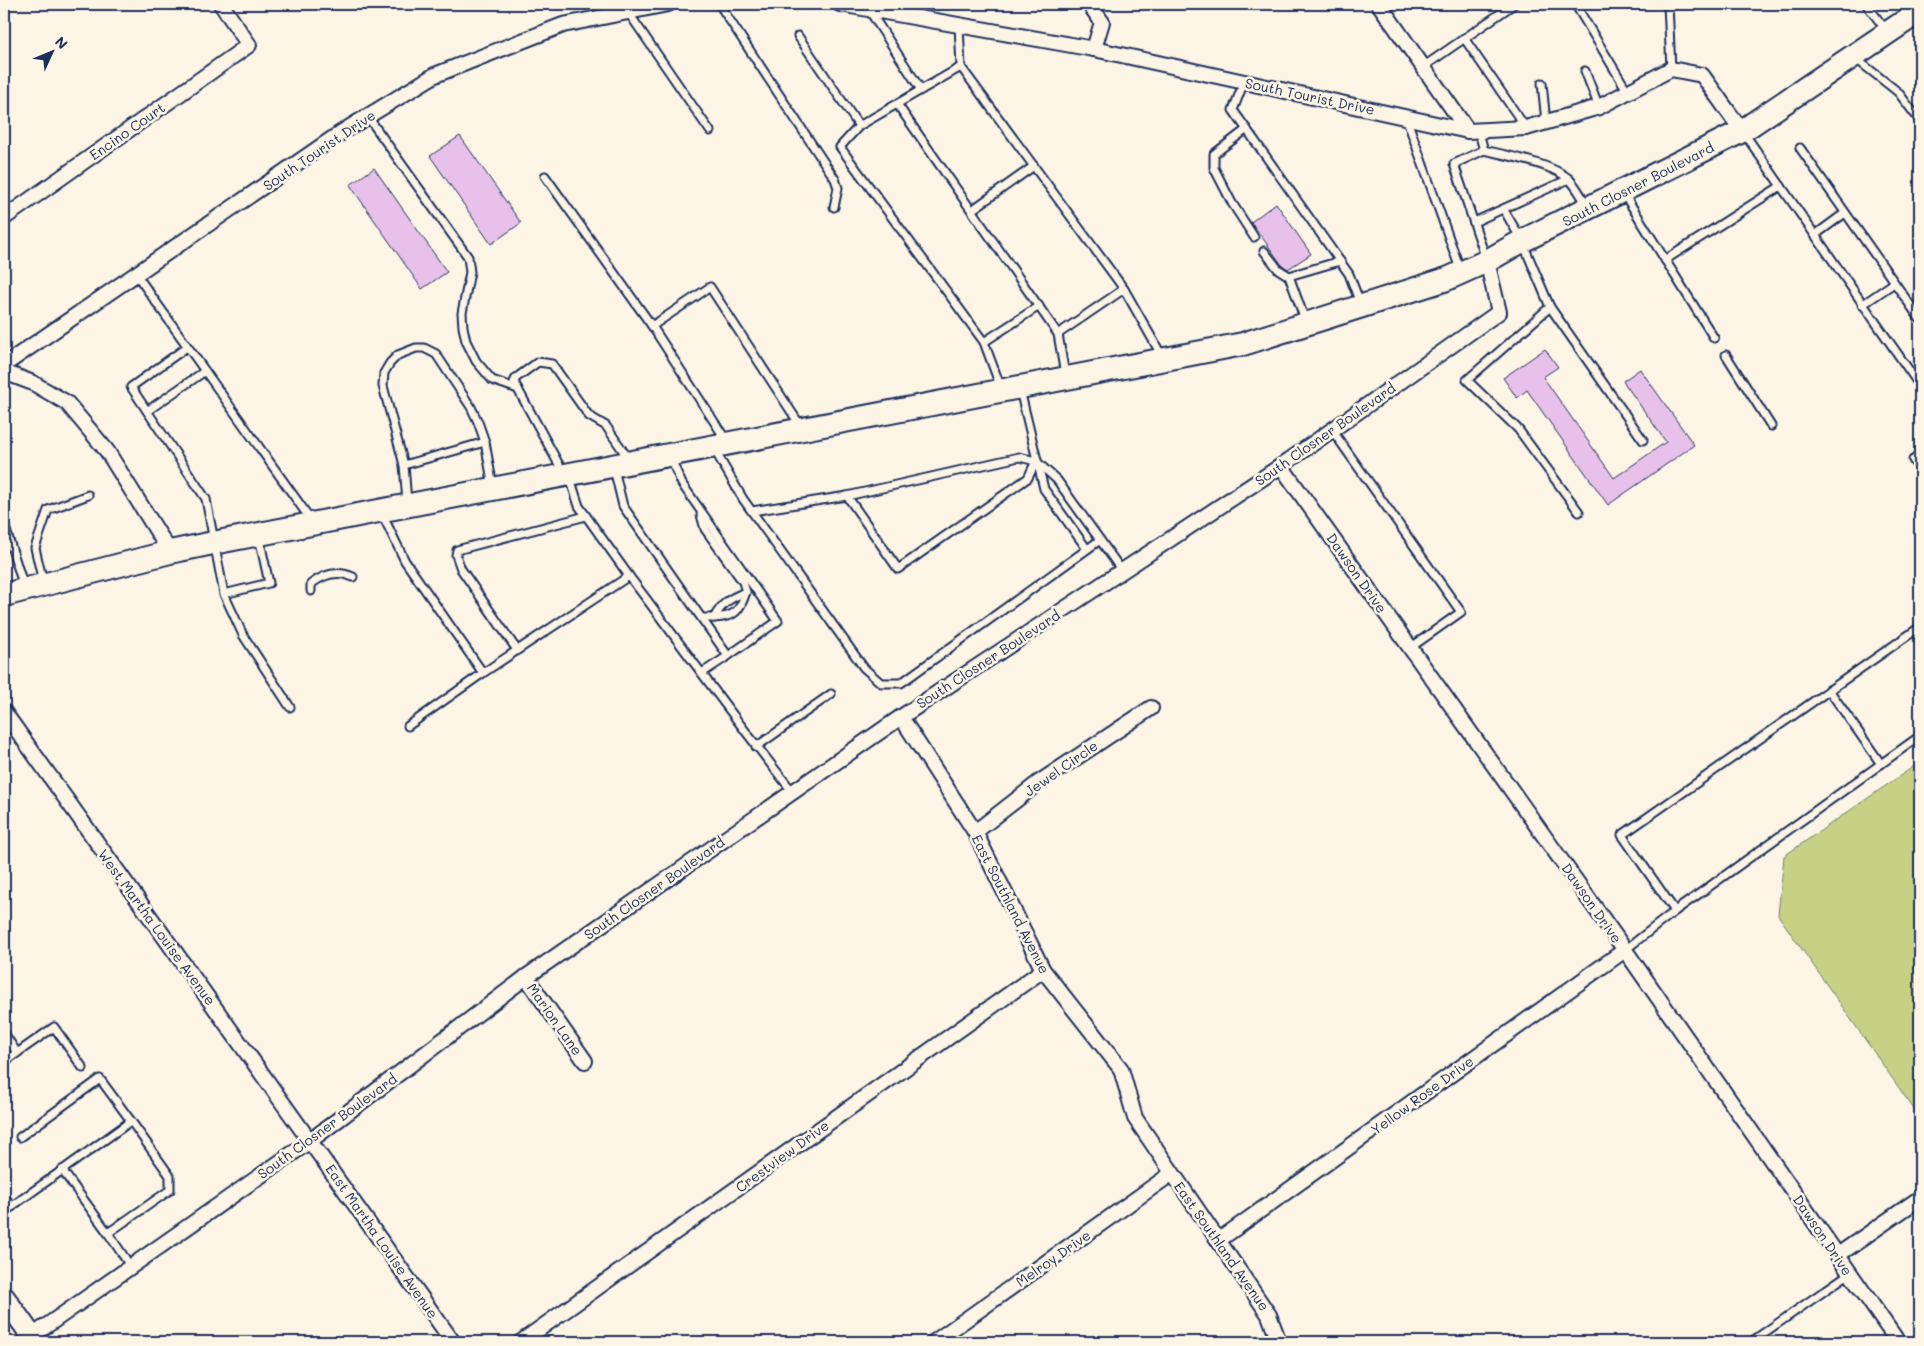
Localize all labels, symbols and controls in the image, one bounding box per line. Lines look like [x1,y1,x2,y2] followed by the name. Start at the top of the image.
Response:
[28,28,78,78] north arrow
[51,32,72,53] text: N
[1244,73,1376,119] street label: South Tourist Drive
[86,98,168,164] street label: Encino Court
[259,105,379,195] street label: South Tourist Drive
[1559,137,1717,231] street label: South Closner Boulevard
[1251,378,1399,490] street label: South Closner Boulevard
[1322,529,1392,617] street label: Dawson Drive
[912,605,1064,713] street label: South Closner Boulevard
[1020,736,1102,800] street label: Jewel Circle
[968,831,1054,977] street label: East Southland Avenue
[580,832,728,944] street label: South Closner Boulevard
[94,845,220,1009] street label: West Martha Louise Avenue
[1557,859,1627,947] street label: Dawson Drive
[523,979,587,1059] street label: Marion Lane
[1367,1051,1477,1139] street label: Yellow Rose Drive
[254,1069,401,1183] street label: South Closner Boulevard
[731,1116,833,1196] street label: Crestview Drive
[321,1160,443,1322] street label: East Martha Louise Avenue
[1170,1178,1274,1314] street label: East Southland Avenue
[1789,1191,1857,1279] street label: Dawson Drive
[1012,1225,1094,1291] street label: Melroy Drive

